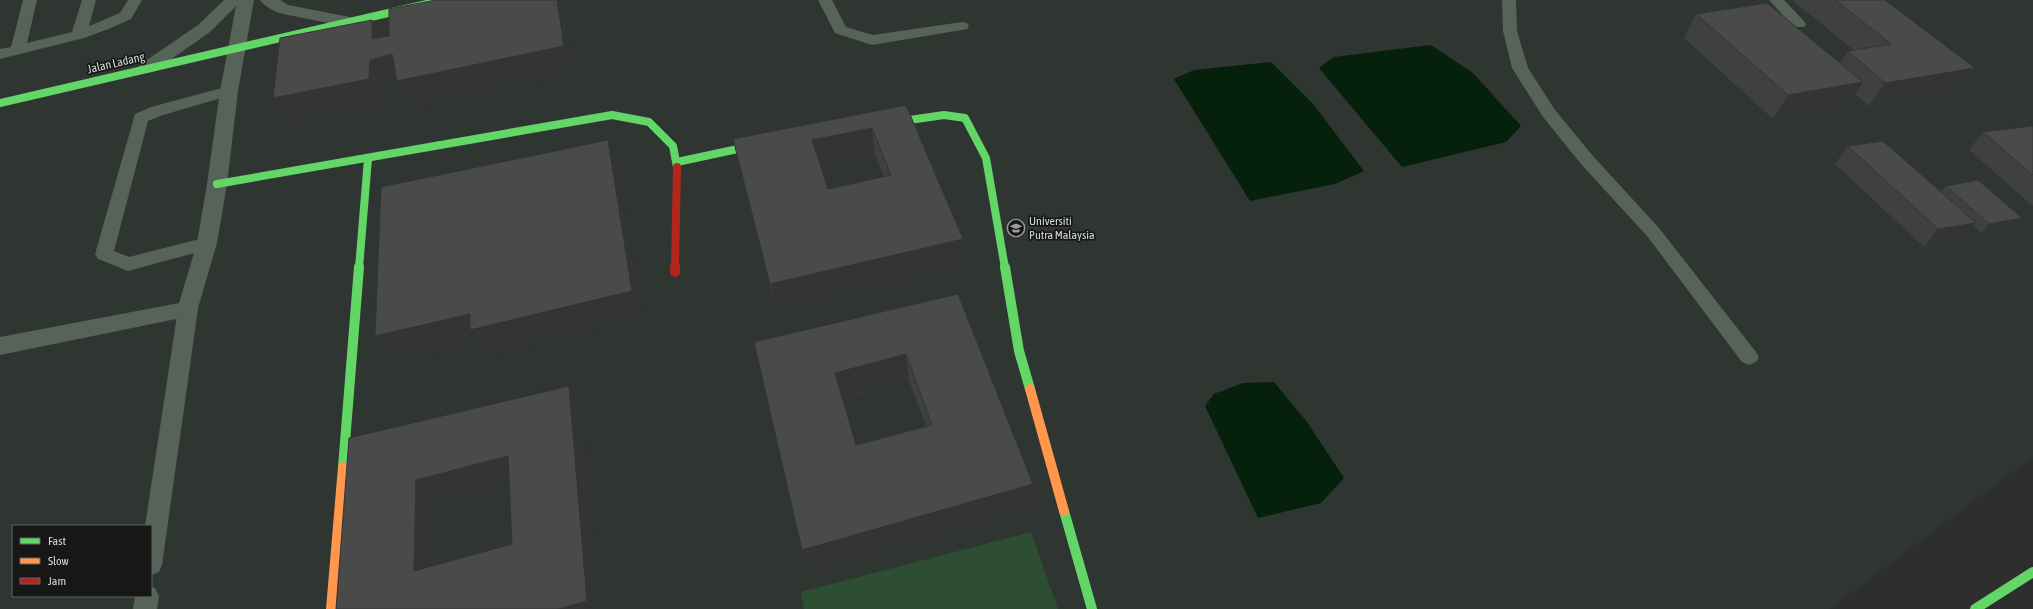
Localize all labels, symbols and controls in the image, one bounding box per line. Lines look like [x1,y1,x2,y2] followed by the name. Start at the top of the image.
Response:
[86,49,147,76] street label: Jalan Ladang
[1029,214,1095,242] place label: Universiti Putra Malaysia
[1006,218,1026,238] school or university icon: Universiti Putra Malaysia
[12,525,152,597] legend
[48,534,66,548] text: Fast
[48,554,69,568] text: Slow
[48,574,66,588] text: Jam

